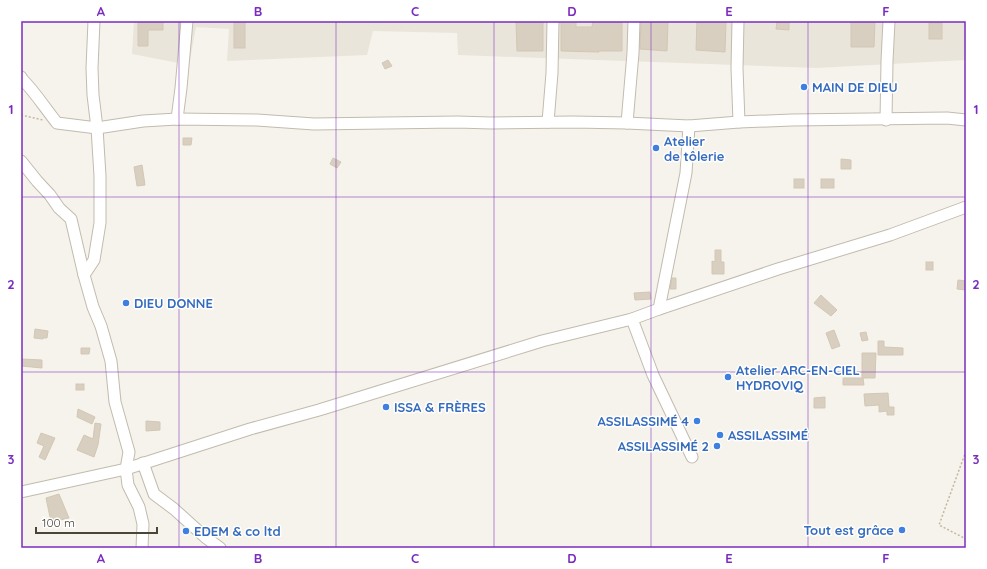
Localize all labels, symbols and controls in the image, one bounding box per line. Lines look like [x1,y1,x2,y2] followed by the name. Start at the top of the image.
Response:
[97,3,106,19] text: A
[254,3,262,19] text: B
[411,3,419,19] text: C
[567,3,577,19] text: D
[725,3,733,19] text: E
[882,3,890,19] text: F
[812,79,898,95] place label: MAIN DE DIEU
[799,82,809,92] marker: MAIN DE DIEU
[8,101,14,117] text: 1
[973,101,979,117] text: 1
[664,133,725,164] place label: Atelier de tôlerie
[651,143,661,153] marker: Atelier de tôlerie
[7,276,15,292] text: 2
[972,276,980,292] text: 2
[134,295,213,311] place label: DIEU DONNE
[121,298,131,308] marker: DIEU DONNE
[736,362,860,393] place label: Atelier ARC-EN-CIEL HYDROVIQ
[723,372,733,382] marker: Atelier ARC-EN-CIEL HYDROVIQ
[394,399,486,415] place label: ISSA & FRÈRES
[381,402,391,412] marker: ISSA & FRÈRES
[598,413,689,429] place label: ASSILASSIMÉ 4
[692,416,702,426] marker: ASSILASSIMÉ 4
[728,427,808,443] place label: ASSILASSIMÉ
[715,430,725,440] marker: ASSILASSIMÉ
[618,438,709,454] place label: ASSILASSIMÉ 2
[712,441,722,451] marker: ASSILASSIMÉ 2
[8,451,15,467] text: 3
[973,451,980,467] text: 3
[36,509,157,535] scale bar
[42,515,75,530] text: 100 m
[803,522,894,538] place label: Tout est grâce
[194,523,281,539] place label: EDEM & co ltd
[897,525,907,535] marker: Tout est grâce
[181,526,191,536] marker: EDEM & co ltd
[97,550,106,566] text: A
[254,550,262,566] text: B
[411,550,419,566] text: C
[567,550,577,566] text: D
[725,550,733,566] text: E
[882,550,890,566] text: F

